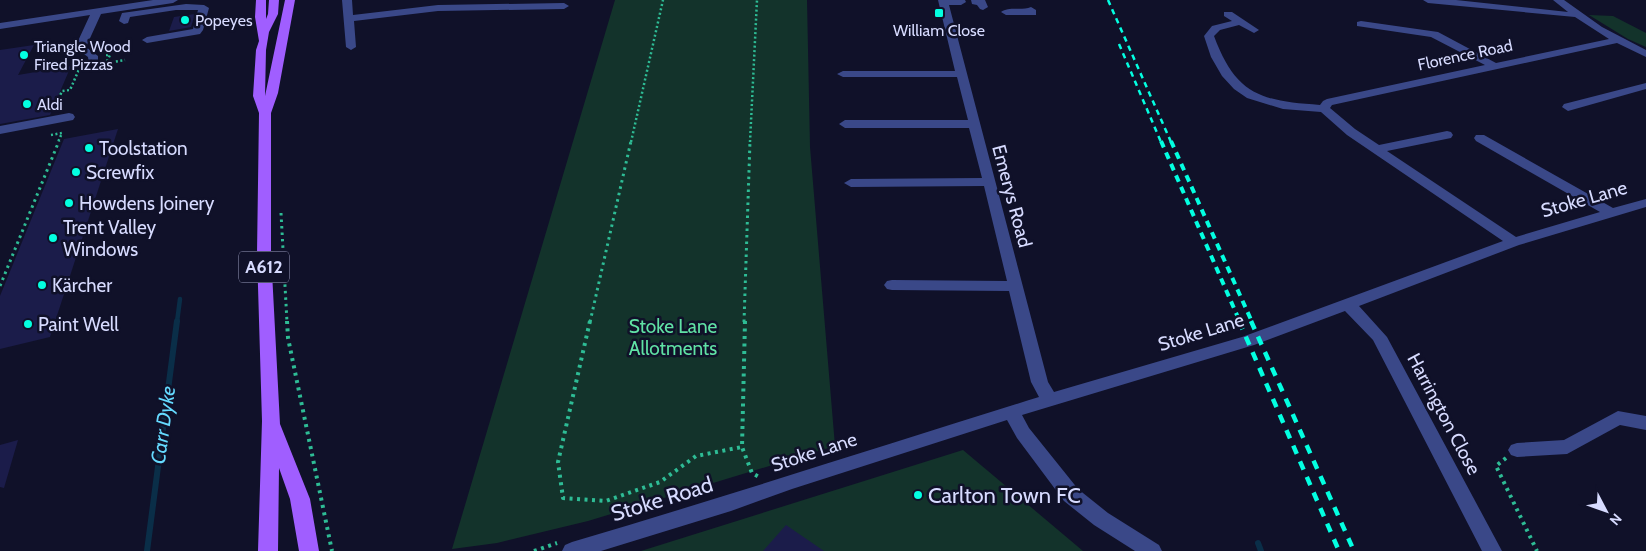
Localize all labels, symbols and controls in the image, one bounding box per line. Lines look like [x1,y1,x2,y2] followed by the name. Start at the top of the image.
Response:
[933,7,945,19] marker: William Close
[195,11,253,30] place label: Popeyes
[179,14,191,26] marker: Popeyes
[893,21,985,40] place label: William Close
[1416,36,1514,74] street label: Florence Road
[34,37,131,74] place label: Triangle Wood Fired Pizzas
[18,49,30,61] marker: Triangle Wood Fired Pizzas
[37,95,63,114] place label: Aldi
[21,98,33,110] marker: Aldi
[99,137,188,160] place label: Toolstation
[83,142,95,154] marker: Toolstation
[987,142,1037,250] street label: Emerys Road
[86,161,154,184] place label: Screwfix
[70,166,82,178] marker: Screwfix
[1538,176,1630,222] street label: Stoke Lane
[79,192,215,215] place label: Howdens Joinery
[63,197,75,209] marker: Howdens Joinery
[63,216,157,261] place label: Trent Valley Windows
[47,232,59,244] marker: Trent Valley Windows
[239,252,289,282] road number: A612
[52,274,112,297] place label: Kärcher
[36,279,48,291] marker: Kärcher
[1155,308,1247,356] street label: Stoke Lane
[38,313,119,336] place label: Paint Well
[629,315,718,360] park label: Stoke Lane Allotments
[22,318,34,330] marker: Paint Well
[1402,349,1486,479] street label: Harrington Close
[146,384,180,466] water label: Carr Dyke
[768,427,860,477] street label: Stoke Lane
[608,471,716,527] street label: Stoke Road
[928,482,1081,509] place label: Carlton Town FC
[1581,486,1631,536] north arrow
[912,489,924,501] marker: Carlton Town FC
[1606,510,1626,529] text: N

